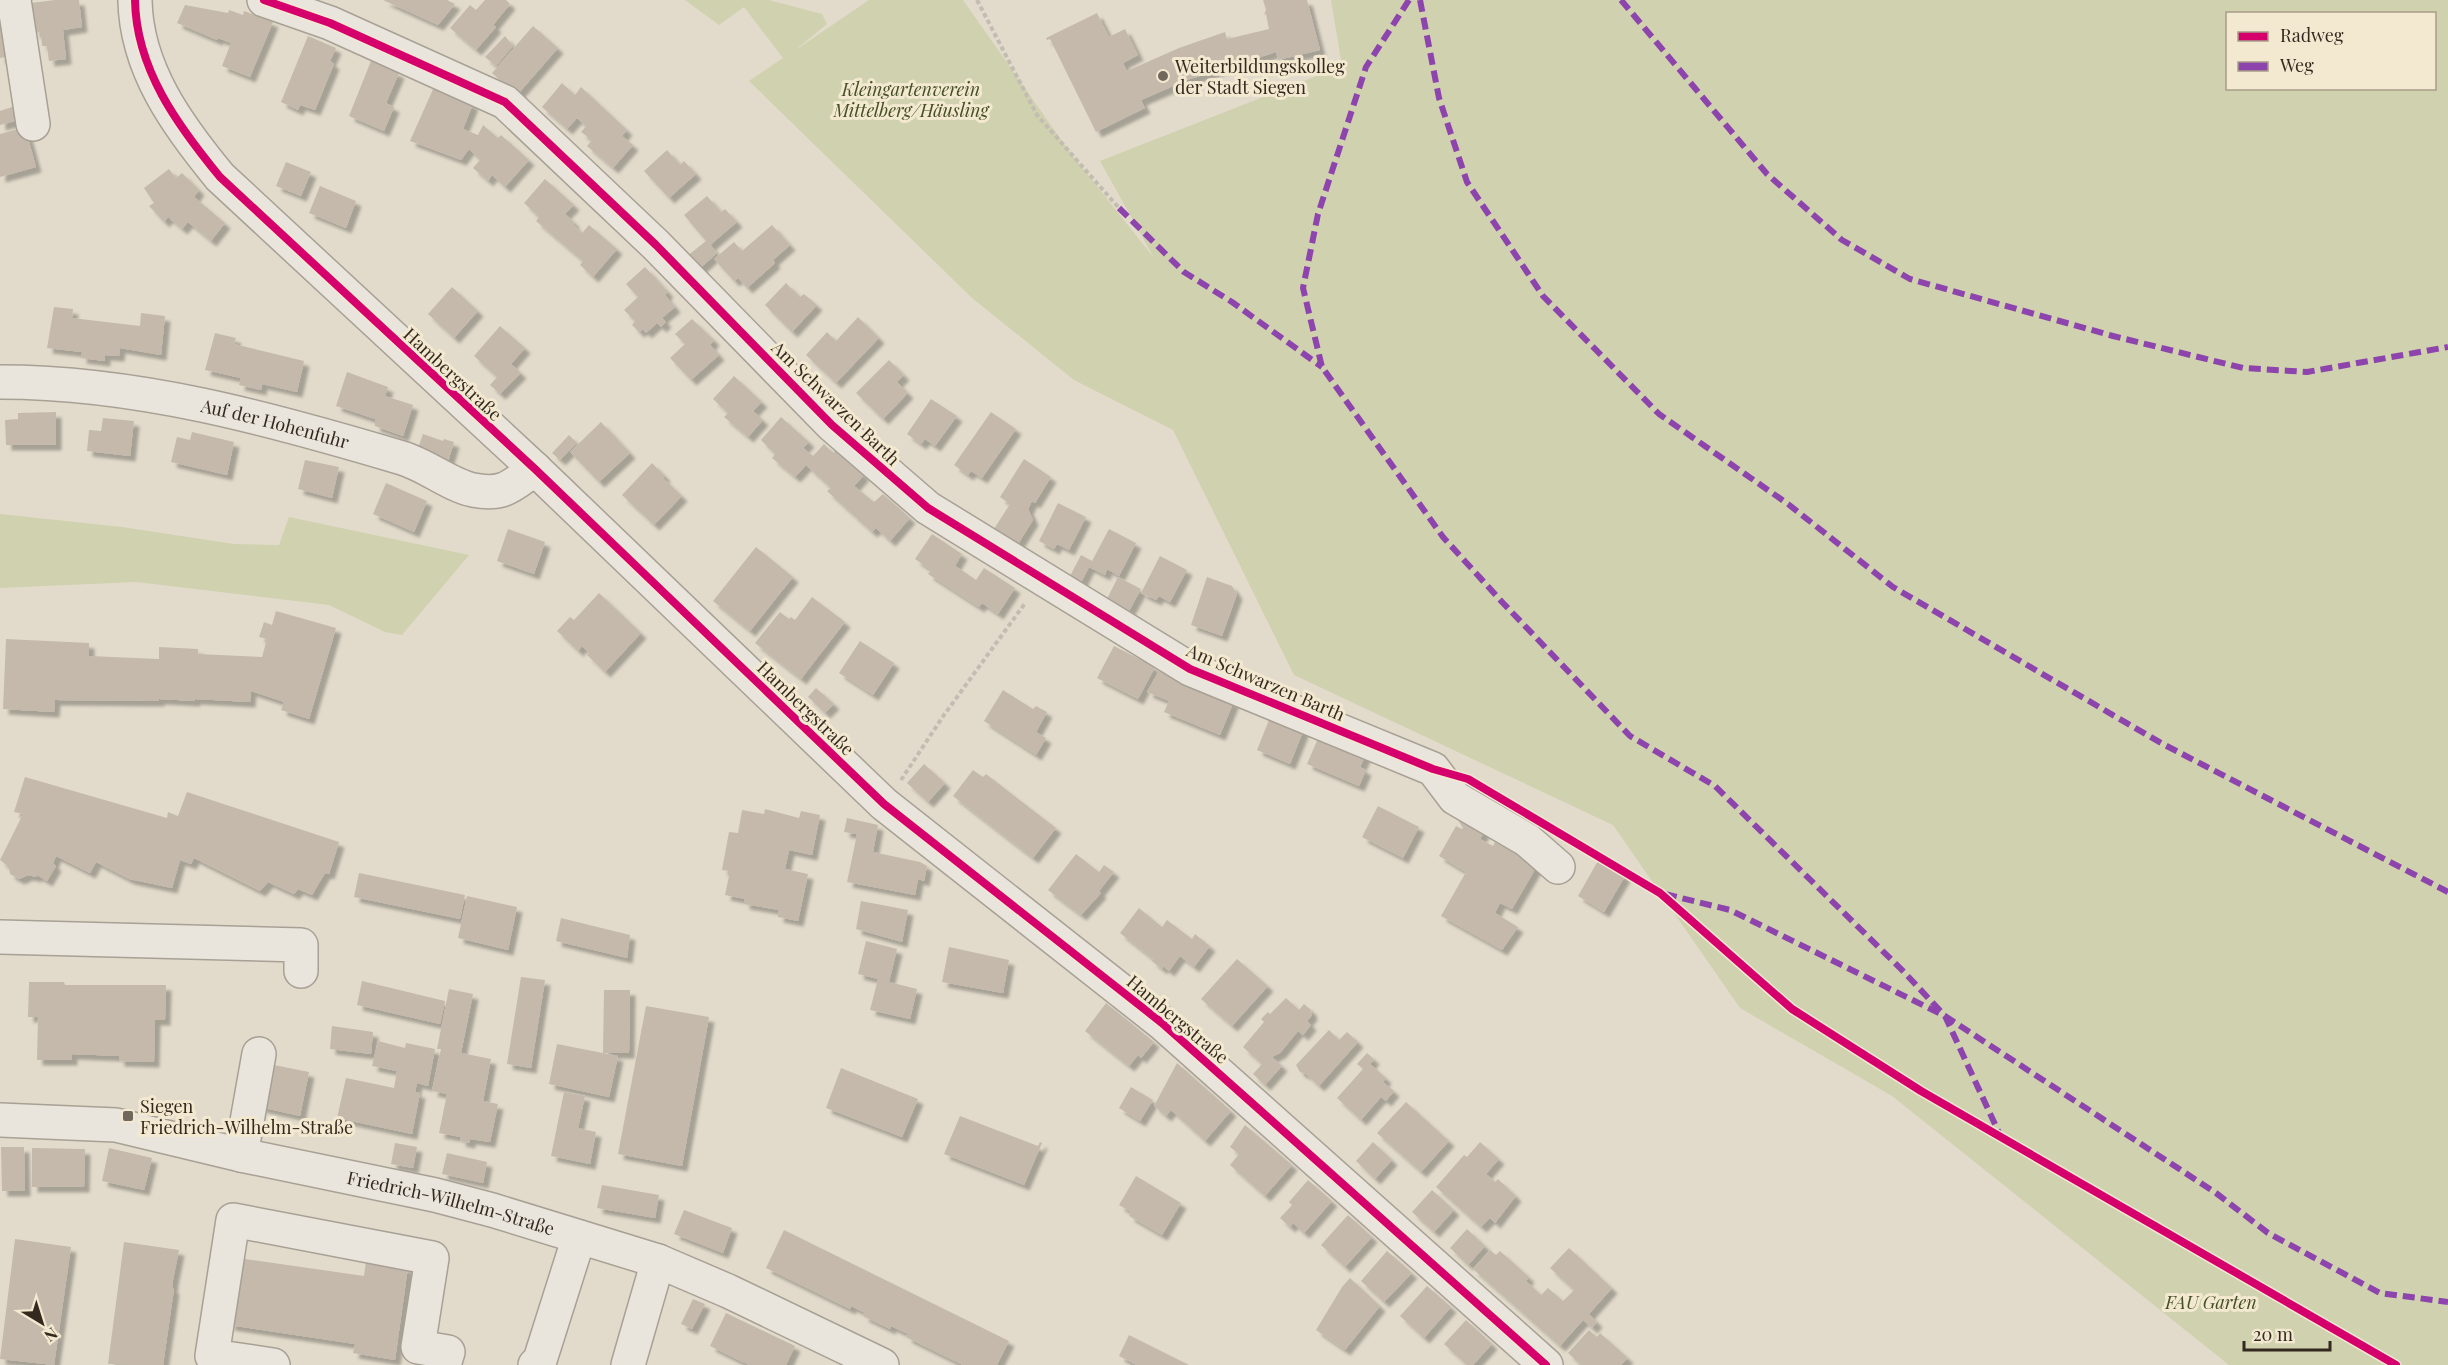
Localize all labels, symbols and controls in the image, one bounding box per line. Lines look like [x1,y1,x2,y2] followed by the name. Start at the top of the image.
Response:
[2226,12,2436,90] legend
[2280,23,2344,47] text: Radweg
[2279,53,2314,77] text: Weg
[1174,54,1345,99] place label: Weiterbildungskolleg der Stadt Siegen
[1156,69,1170,83] marker: Weiterbildungskolleg der Stadt Siegen
[832,77,991,122] park label: Kleingartenverein Mittelberg/Häusling
[399,322,507,426] street label: Hambergstraße
[766,335,906,471] street label: Am Schwarzen Barth
[198,393,352,454] street label: Auf der Hohenfuhr
[1182,637,1349,726] street label: Am Schwarzen Barth
[752,656,860,760] street label: Hambergstraße
[1122,969,1234,1069] street label: Hambergstraße
[140,1094,353,1139] place label: Siegen Friedrich-Wilhelm-Straße
[121,1109,135,1123] marker: Siegen Friedrich-Wilhelm-Straße
[345,1165,558,1241] street label: Friedrich-Wilhelm-Straße
[2164,1290,2257,1314] park label: FAU Garten
[12,1293,72,1353] north arrow
[2244,1314,2330,1352] scale bar
[2253,1322,2293,1346] text: 20 m
[40,1323,63,1347] text: N

